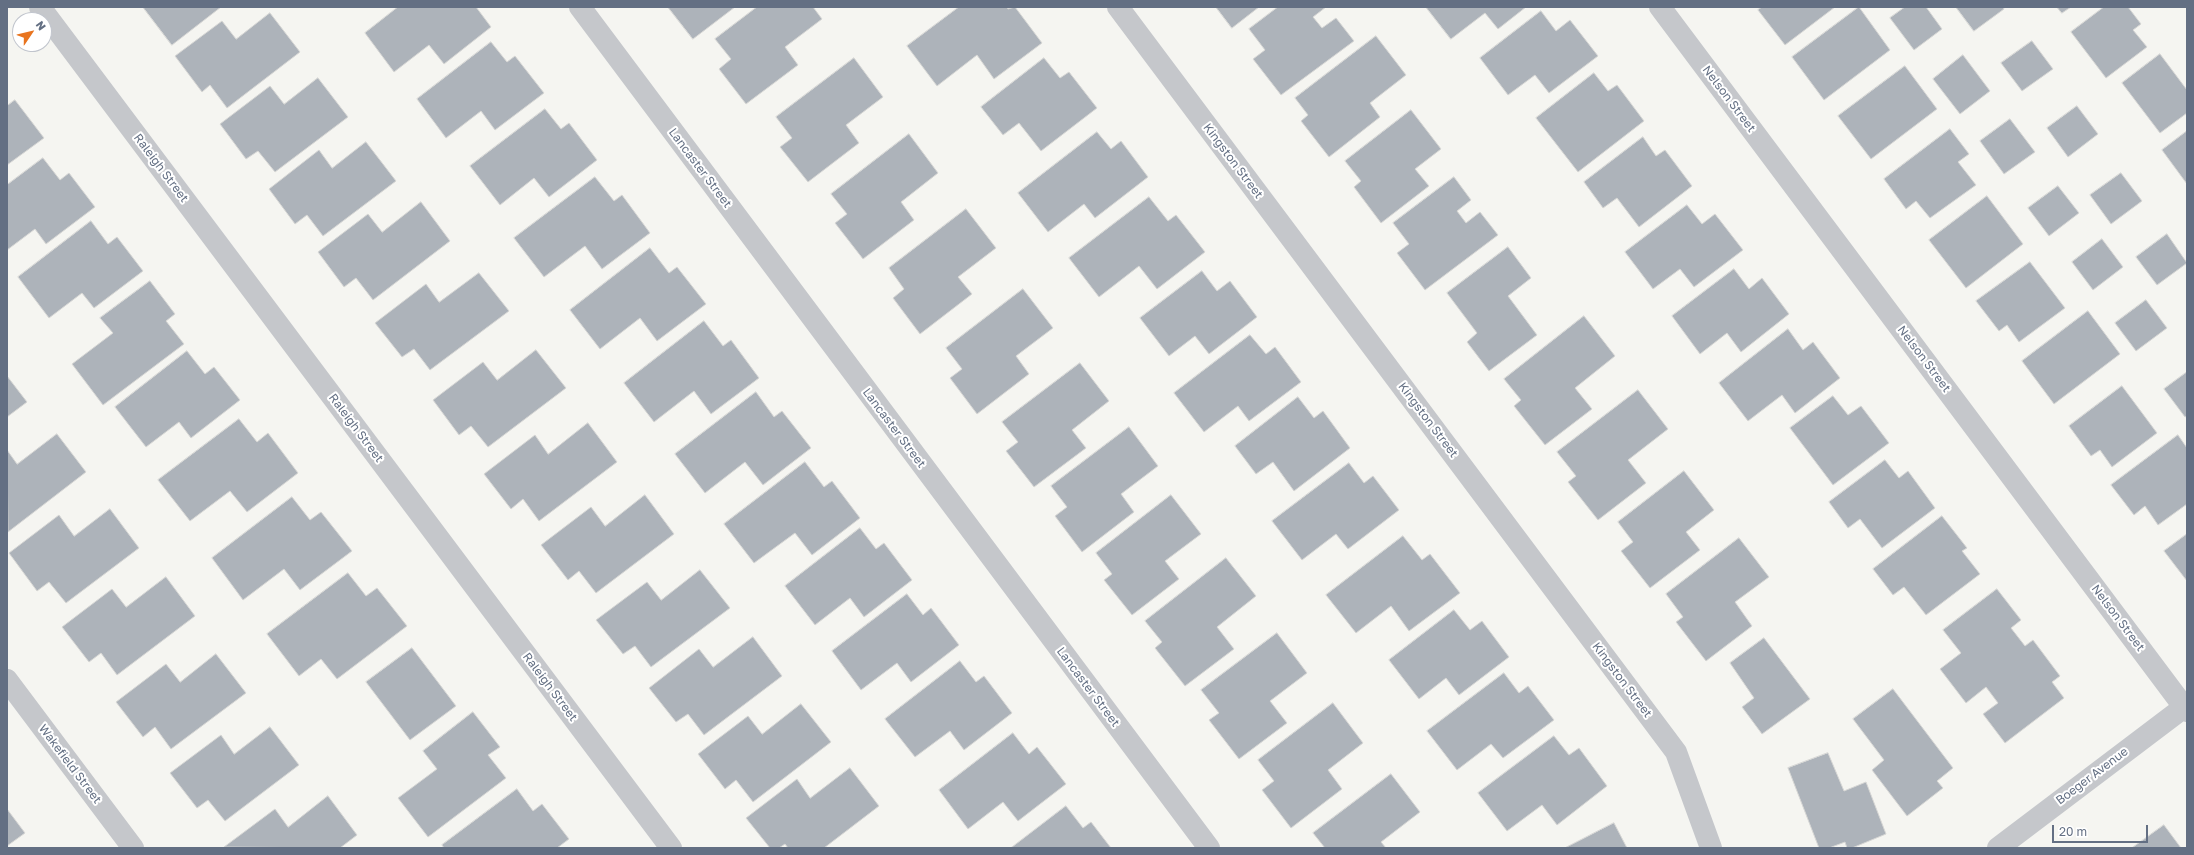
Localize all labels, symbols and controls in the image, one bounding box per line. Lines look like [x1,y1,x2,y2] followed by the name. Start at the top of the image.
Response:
[12,12,52,52] north arrow
[34,18,49,33] text: N
[1699,63,1759,135] street label: Nelson Street
[1200,121,1266,201] street label: Kingston Street
[665,125,735,211] street label: Lancaster Street
[131,131,191,205] street label: Raleigh Street
[1894,323,1954,395] street label: Nelson Street
[1395,380,1461,460] street label: Kingston Street
[859,385,929,471] street label: Lancaster Street
[326,391,386,465] street label: Raleigh Street
[2088,582,2148,654] street label: Nelson Street
[1589,640,1655,720] street label: Kingston Street
[1053,644,1123,730] street label: Lancaster Street
[520,650,580,724] street label: Raleigh Street
[36,722,104,806] street label: Wakefield Street
[2053,744,2131,808] street label: Boeger Avenue
[2054,817,2150,843] scale bar
[2059,824,2087,839] text: 20 m

